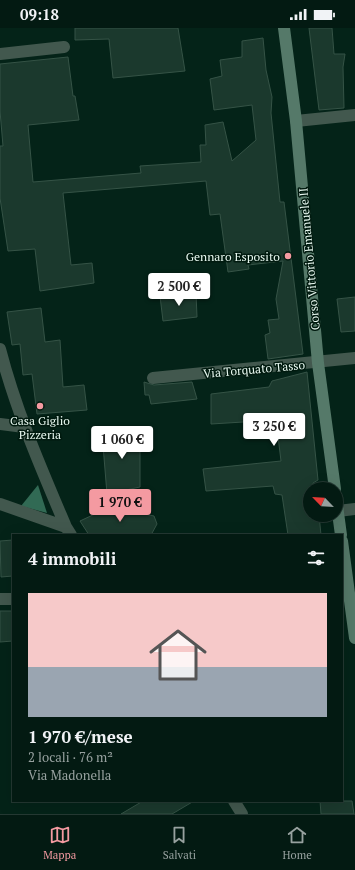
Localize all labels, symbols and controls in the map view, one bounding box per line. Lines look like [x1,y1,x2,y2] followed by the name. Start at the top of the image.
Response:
[20,4,59,24] text: 09:18
[295,187,323,331] street label: Corso Vittorio Emanuele II
[186,249,280,264] place label: Gennaro Esposito
[283,251,293,261] marker: Gennaro Esposito
[142,273,216,307] pin: 2 500 €
[157,277,201,295] text: 2 500 €
[202,357,306,381] street label: Via Torquato Tasso
[35,401,45,411] marker: Casa Giglio Pizzeria
[10,413,70,442] place label: Casa Giglio Pizzeria
[237,413,311,447] pin: 3 250 €
[252,417,296,435] text: 3 250 €
[85,426,159,460] pin: 1 060 €
[100,430,144,448] text: 1 060 €
[303,482,343,522] north arrow
[303,482,343,522] map controls
[83,489,157,523] pin: 1 970 €
[98,493,142,511] text: 1 970 €
[28,547,116,570] text: 4 immobili
[305,547,327,569] icon: filters
[142,619,214,691] icon: home
[28,725,133,748] text: 1 970 €/mese
[28,748,113,766] text: 2 locali · 76 m²
[28,766,111,784] text: Via Madonella
[43,824,76,862] tab: Mappa
[163,824,196,862] tab: Salvati
[283,824,312,862] tab: Home

